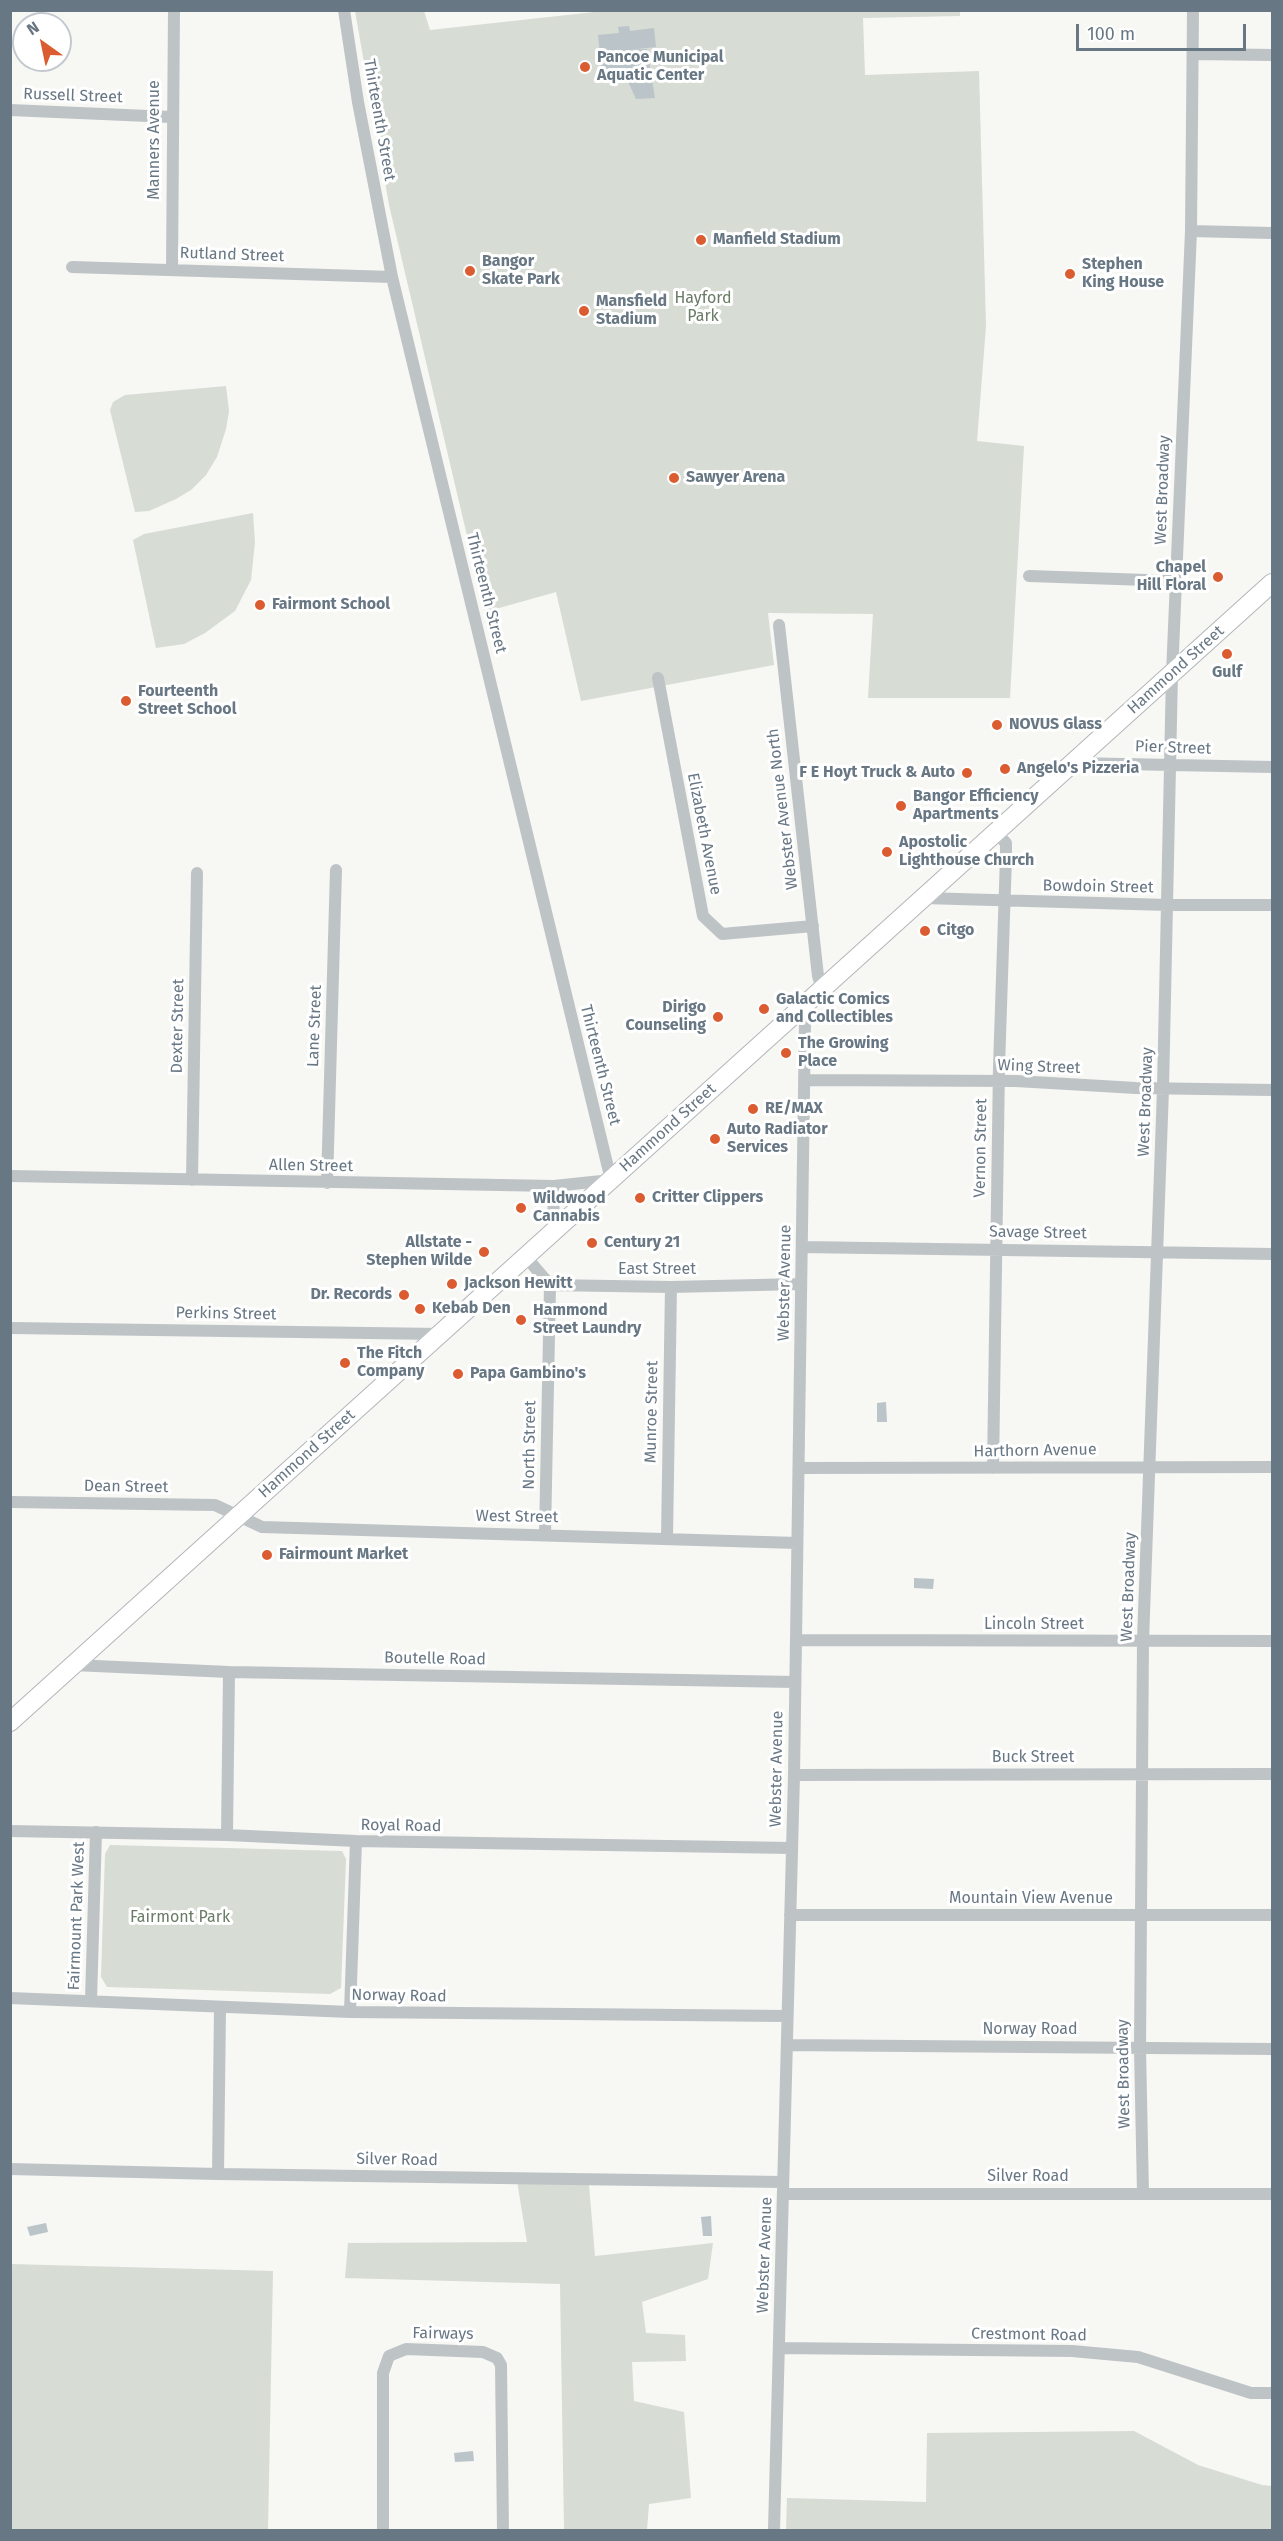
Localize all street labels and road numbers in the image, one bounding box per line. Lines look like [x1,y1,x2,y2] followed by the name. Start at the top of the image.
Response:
[359,58,399,182] street label: Thirteenth Street
[145,80,165,200] street label: Manners Avenue
[23,85,123,107] street label: Russell Street
[179,244,285,266] street label: Rutland Street
[1151,435,1175,545] street label: West Broadway
[462,531,510,655] street label: Thirteenth Street
[1124,622,1228,718] street label: Hammond Street
[764,727,802,891] street label: Webster Avenue North
[1135,737,1211,759] street label: Pier Street
[683,771,725,897] street label: Elizabeth Avenue
[1042,876,1154,898] street label: Bowdoin Street
[168,978,188,1074] street label: Dexter Street
[304,985,326,1067] street label: Lane Street
[576,1003,624,1127] street label: Thirteenth Street
[1134,1047,1158,1157] street label: West Broadway
[997,1056,1081,1078] street label: Wing Street
[616,1080,720,1176] street label: Hammond Street
[971,1098,991,1198] street label: Vernon Street
[269,1156,353,1176] street label: Allen Street
[989,1223,1087,1243] street label: Savage Street
[774,1225,796,1341] street label: Webster Avenue
[618,1260,696,1280] street label: East Street
[175,1304,277,1324] street label: Perkins Street
[642,1361,662,1463] street label: Munroe Street
[520,1400,540,1490] street label: North Street
[255,1406,359,1502] street label: Hammond Street
[973,1440,1097,1462] street label: Harthorn Avenue
[84,1477,168,1497] street label: Dean Street
[476,1507,558,1527] street label: West Street
[1117,1532,1141,1642] street label: West Broadway
[984,1615,1084,1635] street label: Lincoln Street
[384,1649,486,1669] street label: Boutelle Road
[766,1711,788,1827] street label: Webster Avenue
[992,1748,1074,1768] street label: Buck Street
[360,1816,442,1836] street label: Royal Road
[65,1841,89,1991] street label: Fairmount Park West
[949,1889,1113,1909] street label: Mountain View Avenue
[351,1986,447,2006] street label: Norway Road
[1113,2019,1135,2129] street label: West Broadway
[982,2020,1078,2040] street label: Norway Road
[356,2150,438,2170] street label: Silver Road
[987,2167,1069,2187] street label: Silver Road
[753,2196,777,2314] street label: Webster Avenue
[412,2324,474,2344] street label: Fairways
[971,2324,1087,2346] street label: Crestmont Road

